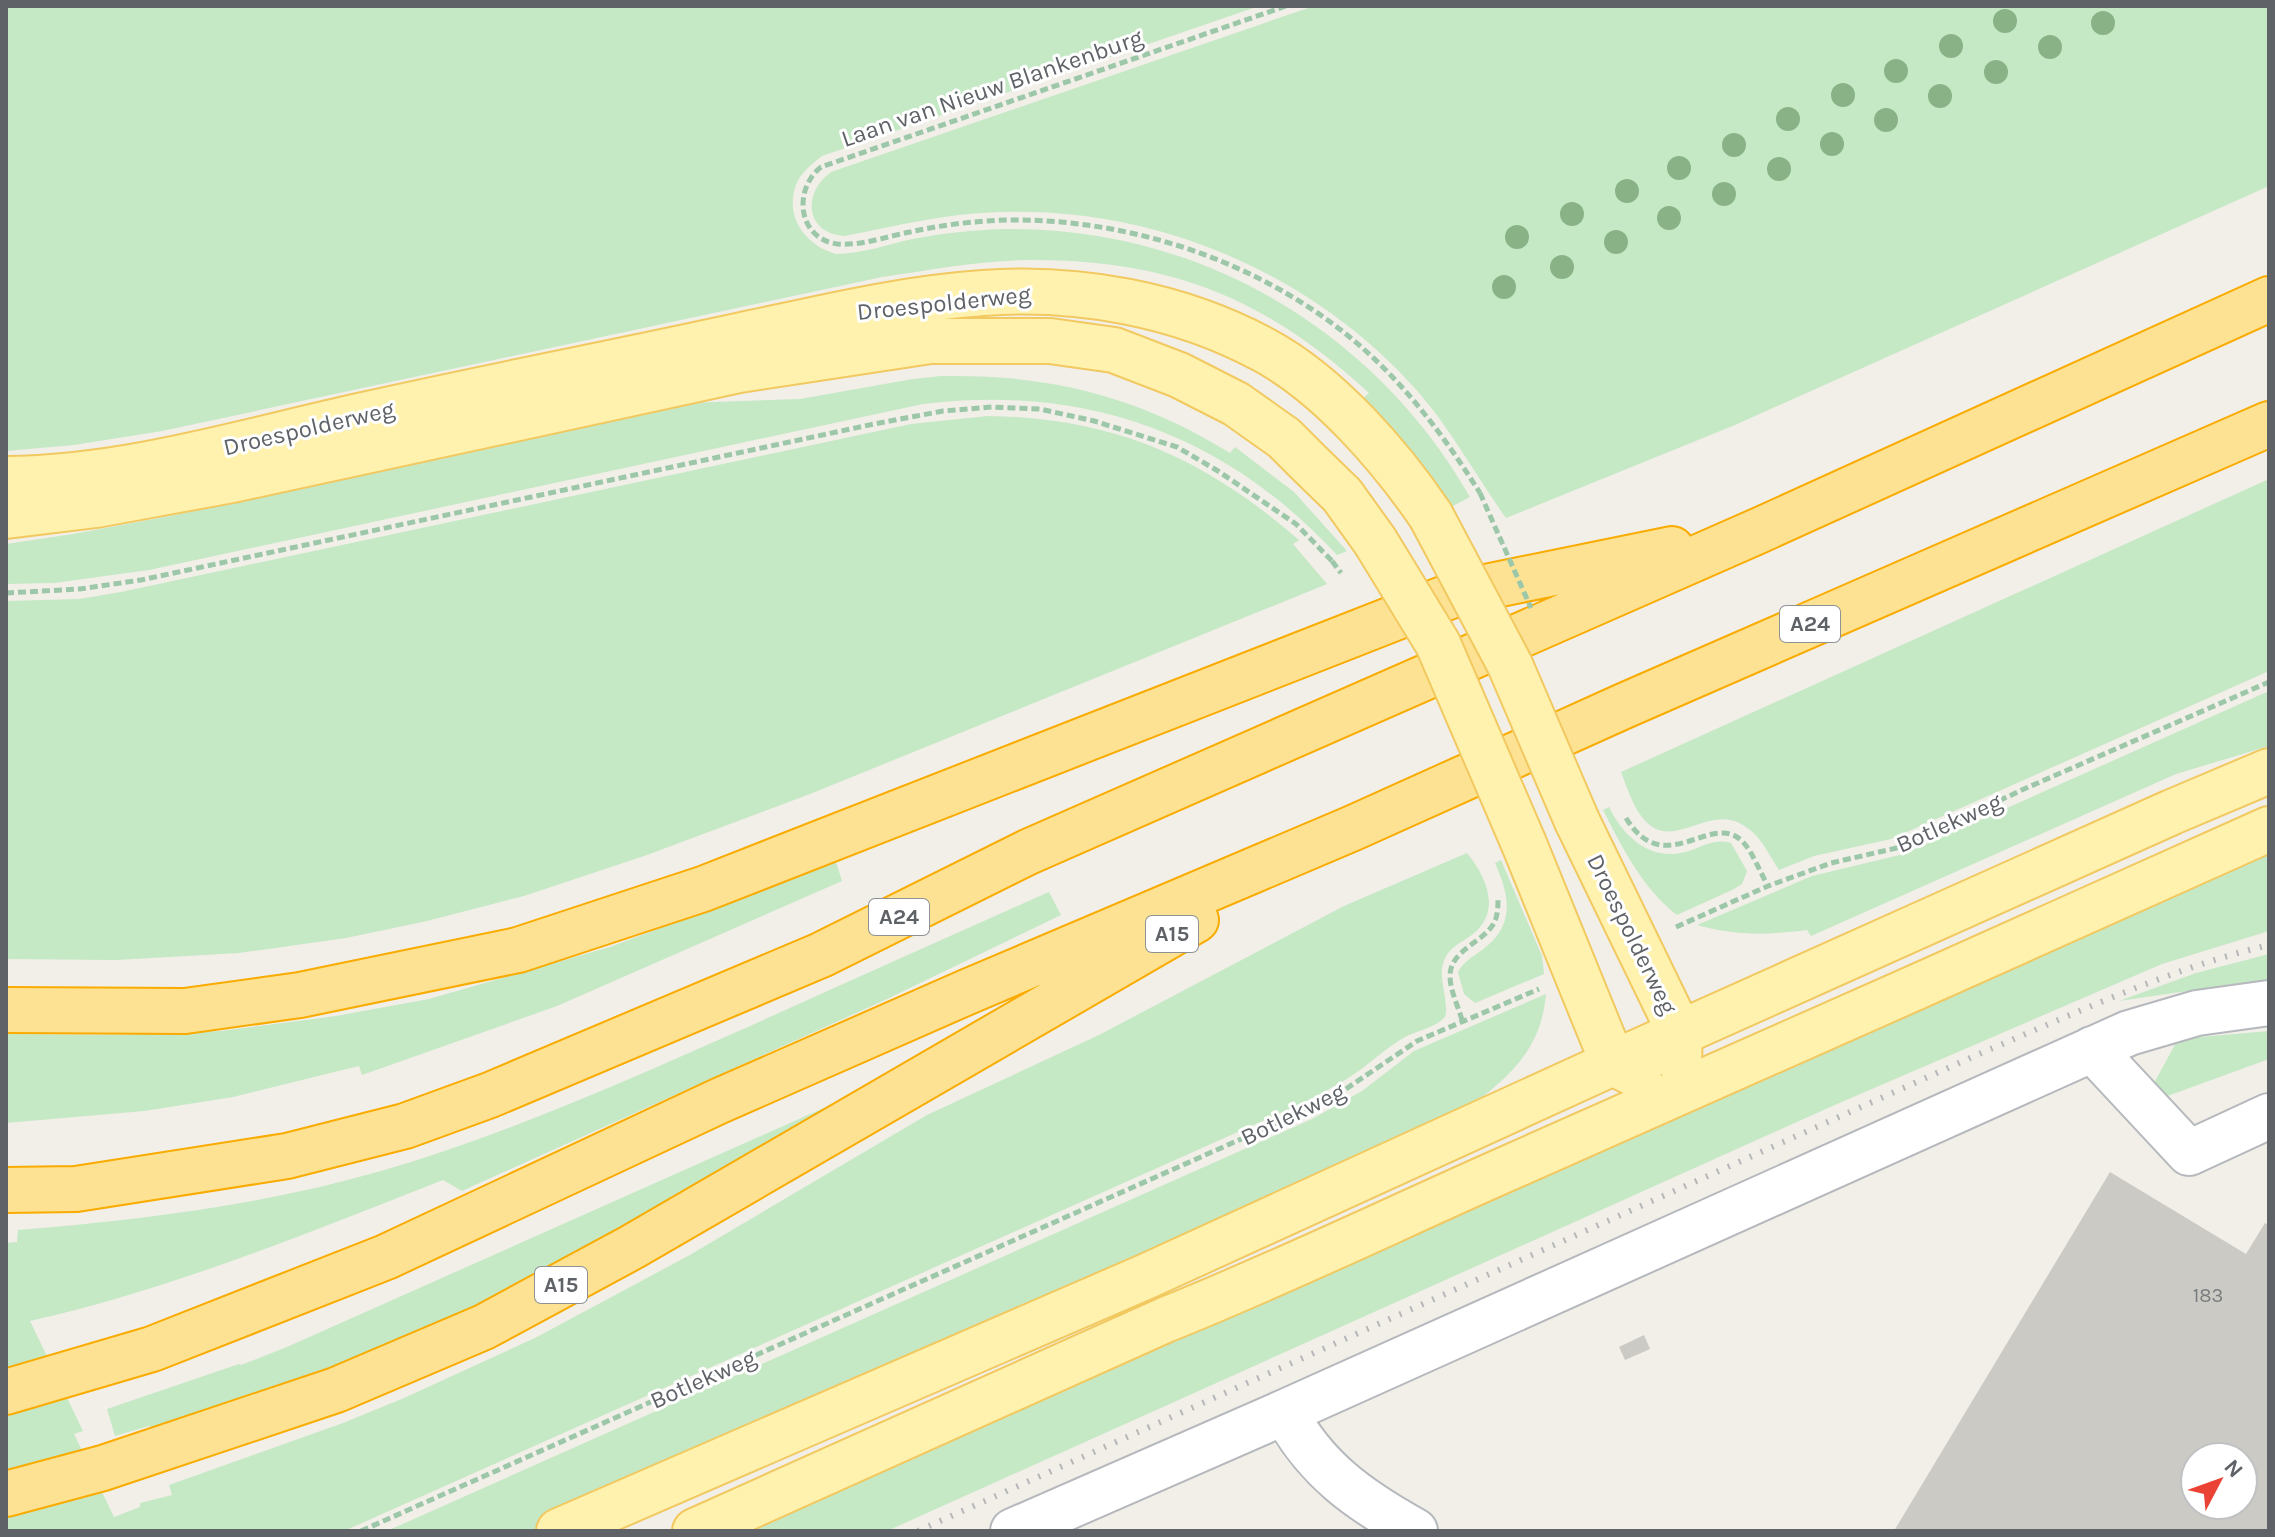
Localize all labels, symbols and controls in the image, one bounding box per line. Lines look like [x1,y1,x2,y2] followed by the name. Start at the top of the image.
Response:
[838,23,1147,153] street label: Laan van Nieuw Blankenburg
[856,280,1033,326] street label: Droespolderweg
[221,395,398,461] street label: Droespolderweg
[1780,606,1840,642] road number: A24
[1892,787,2007,859] street label: Botlekweg
[1581,849,1683,1019] street label: Droespolderweg
[869,899,929,935] road number: A24
[1146,916,1198,952] road number: A15
[1236,1076,1350,1151] street label: Botlekweg
[535,1267,587,1303] road number: A15
[2193,1284,2223,1307] house number: 183
[646,1343,761,1415] street label: Botlekweg
[2179,1441,2259,1521] north arrow
[2218,1454,2248,1483] text: N

